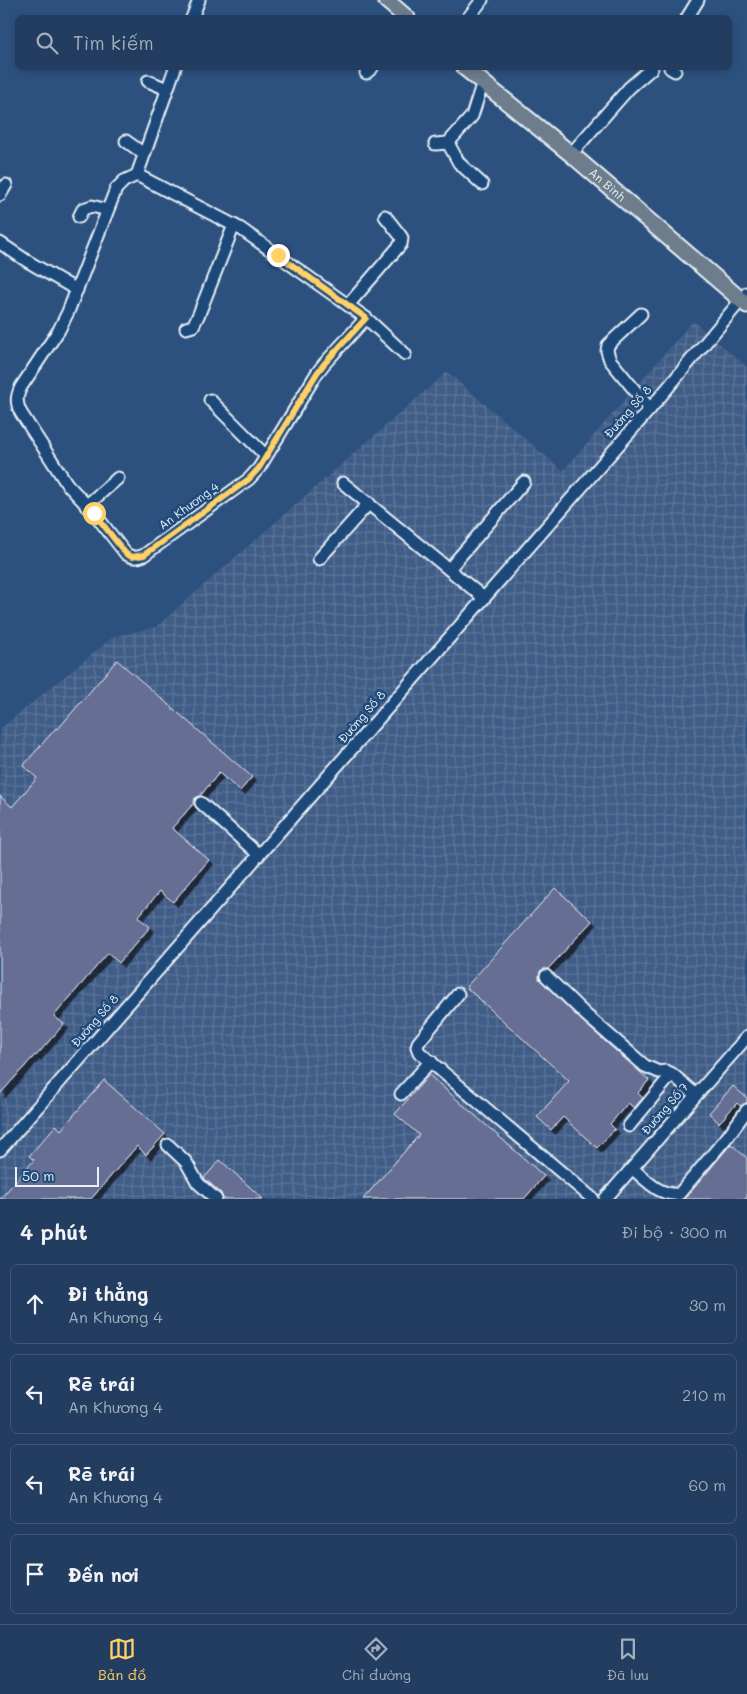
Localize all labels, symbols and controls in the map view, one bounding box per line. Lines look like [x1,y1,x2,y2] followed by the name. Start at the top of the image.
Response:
[15,15,732,70] search box
[33,29,61,57] icon: search
[73,30,154,55] text: Tìm kiếm
[586,164,630,205] street label: An Bình
[267,244,290,267] route end
[600,382,655,441] street label: Đường Số 8
[155,478,222,533] street label: An Khương 4
[83,502,106,525] route start
[334,687,389,746] street label: Đường Số 8
[67,991,122,1050] street label: Đường Số 8
[637,1079,692,1138] street label: Đường Số 7
[15,1164,99,1187] scale bar
[22,1166,54,1185] text: 50 m
[20,1218,88,1245] text: 4 phút
[622,1221,727,1242] text: Đi bộ · 300 m
[68,1281,148,1306] text: Đi thẳng
[21,1290,49,1318] icon: ahead
[689,1294,726,1315] text: 30 m
[68,1306,163,1327] text: An Khương 4
[68,1371,136,1396] text: Rẽ trái
[21,1380,49,1408] icon: left
[682,1384,726,1405] text: 210 m
[68,1396,163,1417] text: An Khương 4
[68,1461,136,1486] text: Rẽ trái
[21,1470,49,1498] icon: left
[689,1474,726,1495] text: 60 m
[68,1486,163,1507] text: An Khương 4
[21,1560,49,1588] icon: arrive
[68,1562,140,1587] text: Đến nơi
[98,1635,146,1684] tab: Bản đồ
[342,1635,411,1684] tab: Chỉ đường
[607,1635,649,1684] tab: Đã lưu

